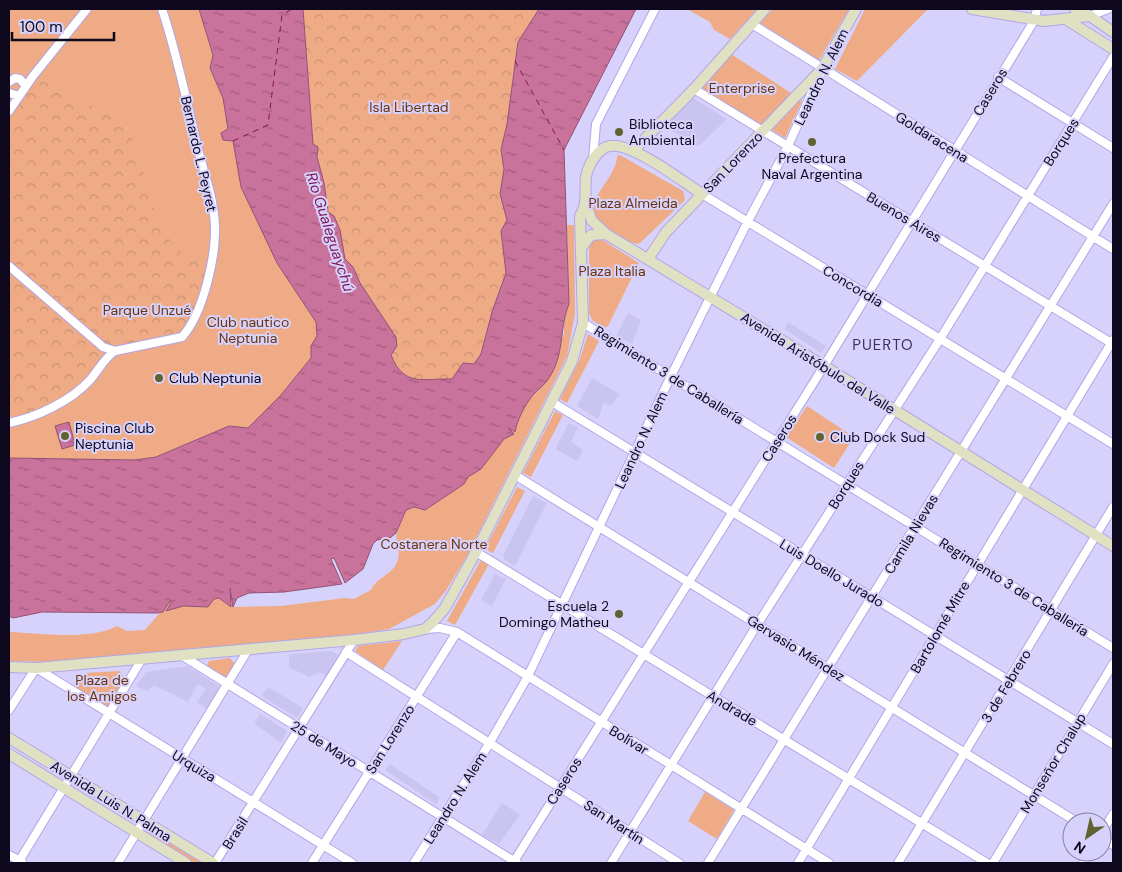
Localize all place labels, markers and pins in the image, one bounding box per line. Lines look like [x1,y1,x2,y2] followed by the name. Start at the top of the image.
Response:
[629,115,695,149] place label: Biblioteca Ambiental
[613,126,625,138] marker: Biblioteca Ambiental
[806,136,818,148] marker: Prefectura Naval Argentina
[762,149,862,183] place label: Prefectura Naval Argentina
[169,369,261,387] place label: Club Neptunia
[153,372,165,384] marker: Club Neptunia
[75,419,154,453] place label: Piscina Club Neptunia
[830,428,925,446] place label: Club Dock Sud
[59,430,71,442] marker: Piscina Club Neptunia
[814,431,826,443] marker: Club Dock Sud
[499,597,609,631] place label: Escuela 2 Domingo Matheu
[613,608,625,620] marker: Escuela 2 Domingo Matheu

